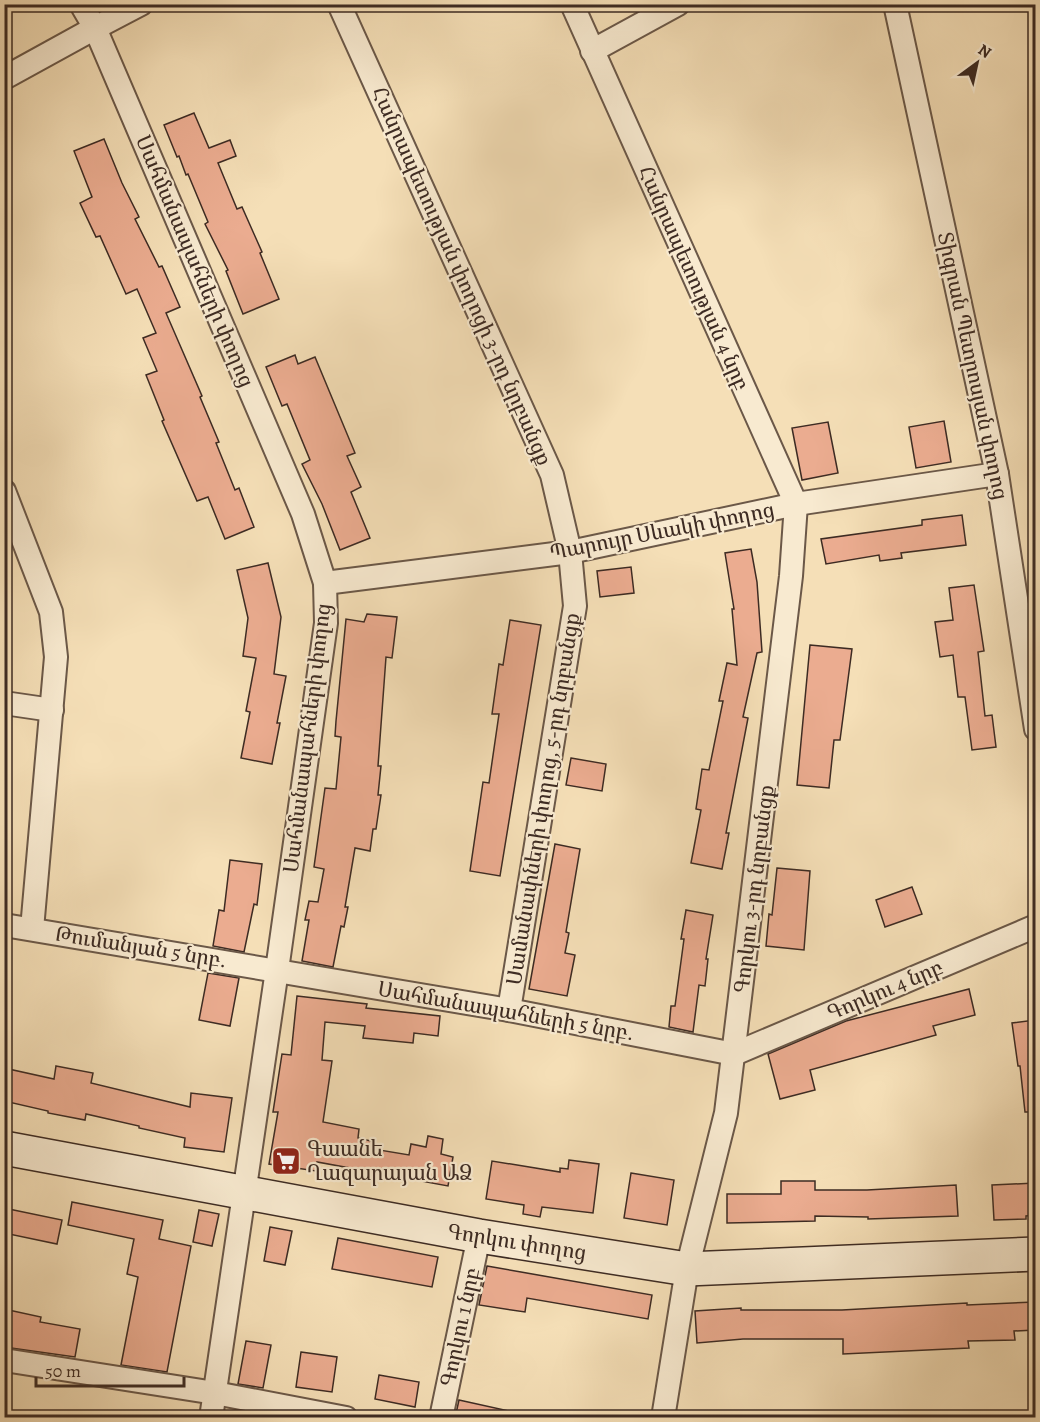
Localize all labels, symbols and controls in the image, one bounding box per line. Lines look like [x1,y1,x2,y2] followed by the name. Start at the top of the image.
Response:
[947,33,1007,93] north arrow
[974,39,996,64] text: N
[365,82,559,470] street label: Հանրապետության փողոցի 3-րդ նրբանցք
[129,131,261,391] street label: Սահմանապահների փողոց
[632,161,756,395] street label: Հանրապետության 4 նրբ
[931,230,1015,502] street label: Տիգրան Պետրոսյան փողոց
[547,495,777,567] street label: Պարույր Սևակի փողոց
[277,602,337,874] street label: Սահմանապահների փողոց
[500,611,586,987] street label: Սամանափների փողոց, 5-րդ նրբանցք
[727,783,781,995] street label: Գորկու 3-րդ նրբանցք
[53,920,229,974] street label: Թումանյան 5 նրբ.
[823,953,948,1027] street label: Գորկու 4 նրբ
[376,975,636,1047] street label: Սահմանապահների 5 նրբ.
[307,1135,472,1187] place label: Գաանե Ղազարայան ԱՁ
[270,1145,302,1177] supermarket icon: Գաանե Ղազարայան ԱՁ
[445,1217,589,1267] street label: Գորկու փողոց
[434,1265,486,1389] street label: Գորկու 1 նրբ
[36,1350,184,1388] scale bar
[45,1359,81,1383] text: 50 m

